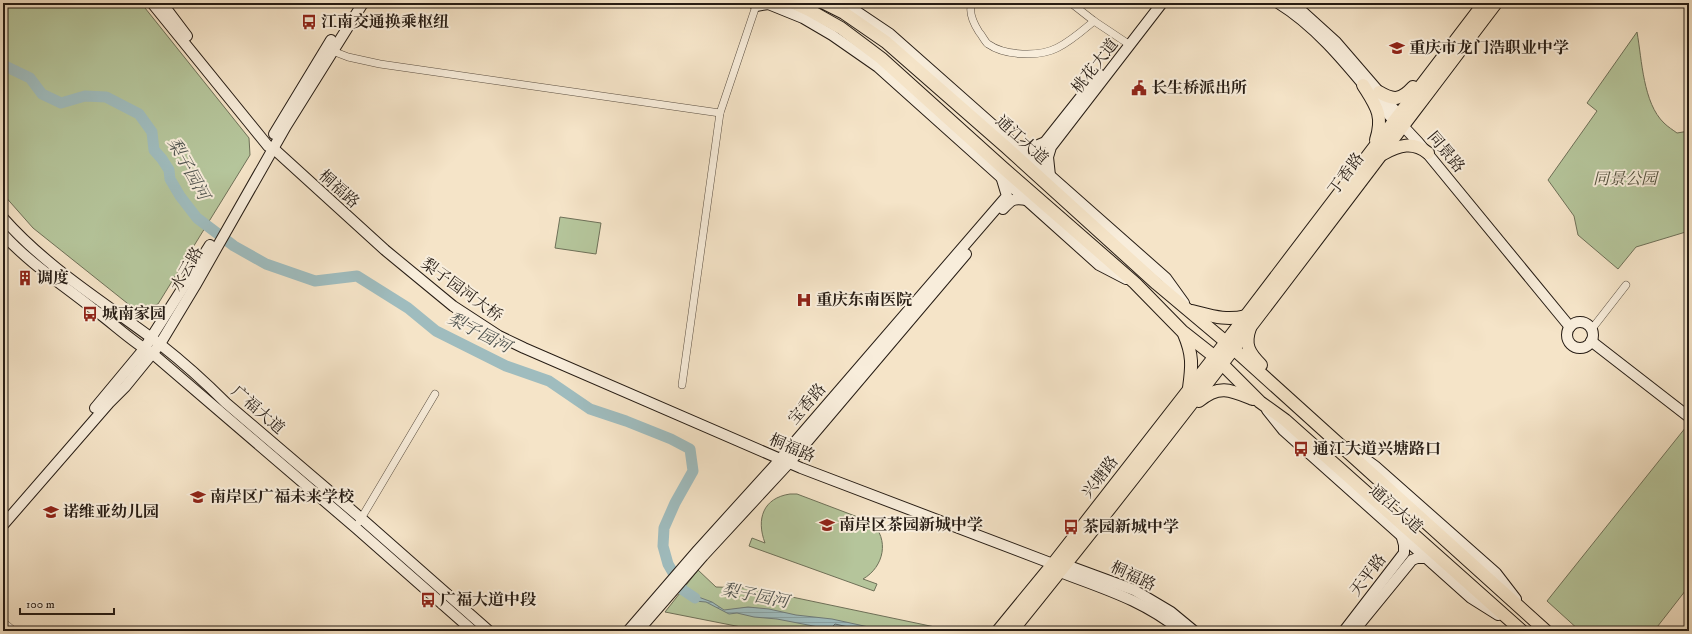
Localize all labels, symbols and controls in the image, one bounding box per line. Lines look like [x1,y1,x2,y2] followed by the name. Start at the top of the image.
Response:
[321,12,449,32] place label: 江南交通换乘枢纽
[300,13,318,31] bus stop icon: 江南交通换乘枢纽
[1067,35,1123,97] street label: 桃花大道
[1409,38,1569,58] place label: 重庆市龙门浩职业中学
[1388,39,1406,57] school or university icon: 重庆市龙门浩职业中学
[1151,78,1247,98] place label: 长生桥派出所
[1130,79,1148,97] public building icon: 长生桥派出所
[992,111,1052,169] street label: 通江大道
[1423,127,1469,177] street label: 同景路
[162,134,216,207] water label: 梨子园河
[1324,149,1368,199] street label: 丁香路
[314,166,364,212] street label: 桐福路
[1593,169,1660,189] park label: 同景公园
[166,243,208,295] street label: 水云路
[417,254,507,326] street label: 梨子园河大桥
[37,268,69,288] place label: 调度
[16,269,34,287] building icon: 调度
[816,290,912,310] place label: 重庆东南医院
[795,291,813,309] hospital icon: 重庆东南医院
[102,304,166,324] place label: 城南家园
[81,305,99,323] bus stop icon: 城南家园
[444,308,517,360] water label: 梨子园河
[784,379,830,429] street label: 宝香路
[227,381,289,439] street label: 广福大道
[766,429,818,467] street label: 桐福路
[1313,439,1441,459] place label: 通江大道兴塘路口
[1292,440,1310,458] bus stop icon: 通江大道兴塘路口
[1077,452,1123,502] street label: 兴塘路
[1365,480,1427,538] street label: 通江大道
[210,487,354,507] place label: 南岸区广福未来学校
[189,488,207,506] school or university icon: 南岸区广福未来学校
[63,502,159,522] place label: 诺维亚幼儿园
[42,503,60,521] school or university icon: 诺维亚幼儿园
[839,515,983,535] place label: 南岸区茶园新城中学
[818,516,836,534] school or university icon: 南岸区茶园新城中学
[1083,517,1179,537] place label: 茶园新城中学
[1062,518,1080,536] bus stop icon: 茶园新城中学
[1345,550,1391,600] street label: 天平路
[1107,557,1159,595] street label: 桐福路
[720,579,793,614] water label: 梨子园河
[20,590,114,616] scale bar
[440,590,537,610] place label: 广福大道中段
[419,591,437,609] bus stop icon: 广福大道中段
[26,597,55,612] text: 100 m

